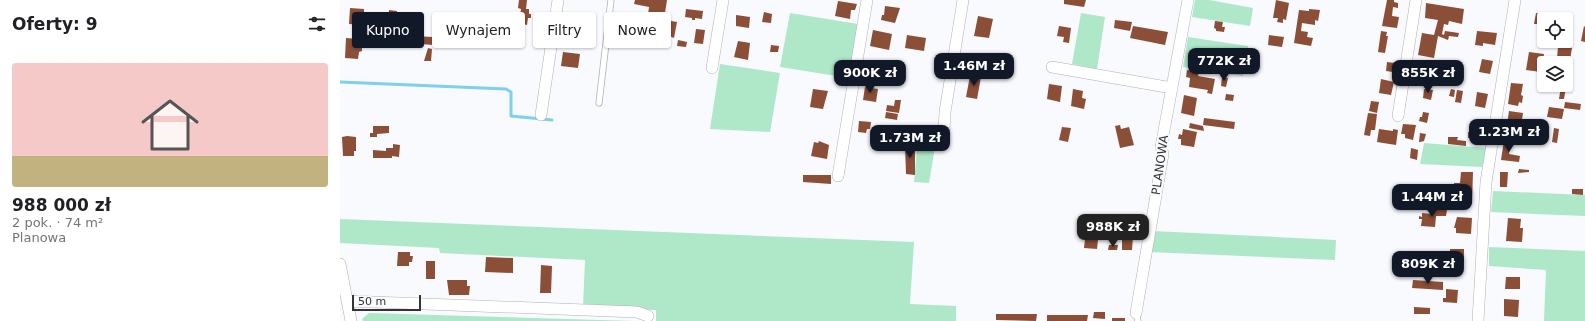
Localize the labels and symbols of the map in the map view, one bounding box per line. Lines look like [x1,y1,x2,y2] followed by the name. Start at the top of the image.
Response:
[1187,48,1261,82] pin: 772K zł
[933,53,1015,87] pin: 1.46M zł
[833,60,907,94] pin: 900K zł
[1391,60,1465,94] pin: 855K zł
[1468,119,1550,153] pin: 1.23M zł
[869,125,951,159] pin: 1.73M zł
[1149,133,1171,196] street label: PLANOWA
[1391,184,1473,218] pin: 1.44M zł
[1076,214,1150,248] pin: 988K zł
[1391,251,1465,285] pin: 809K zł
[352,293,421,312] scale bar

